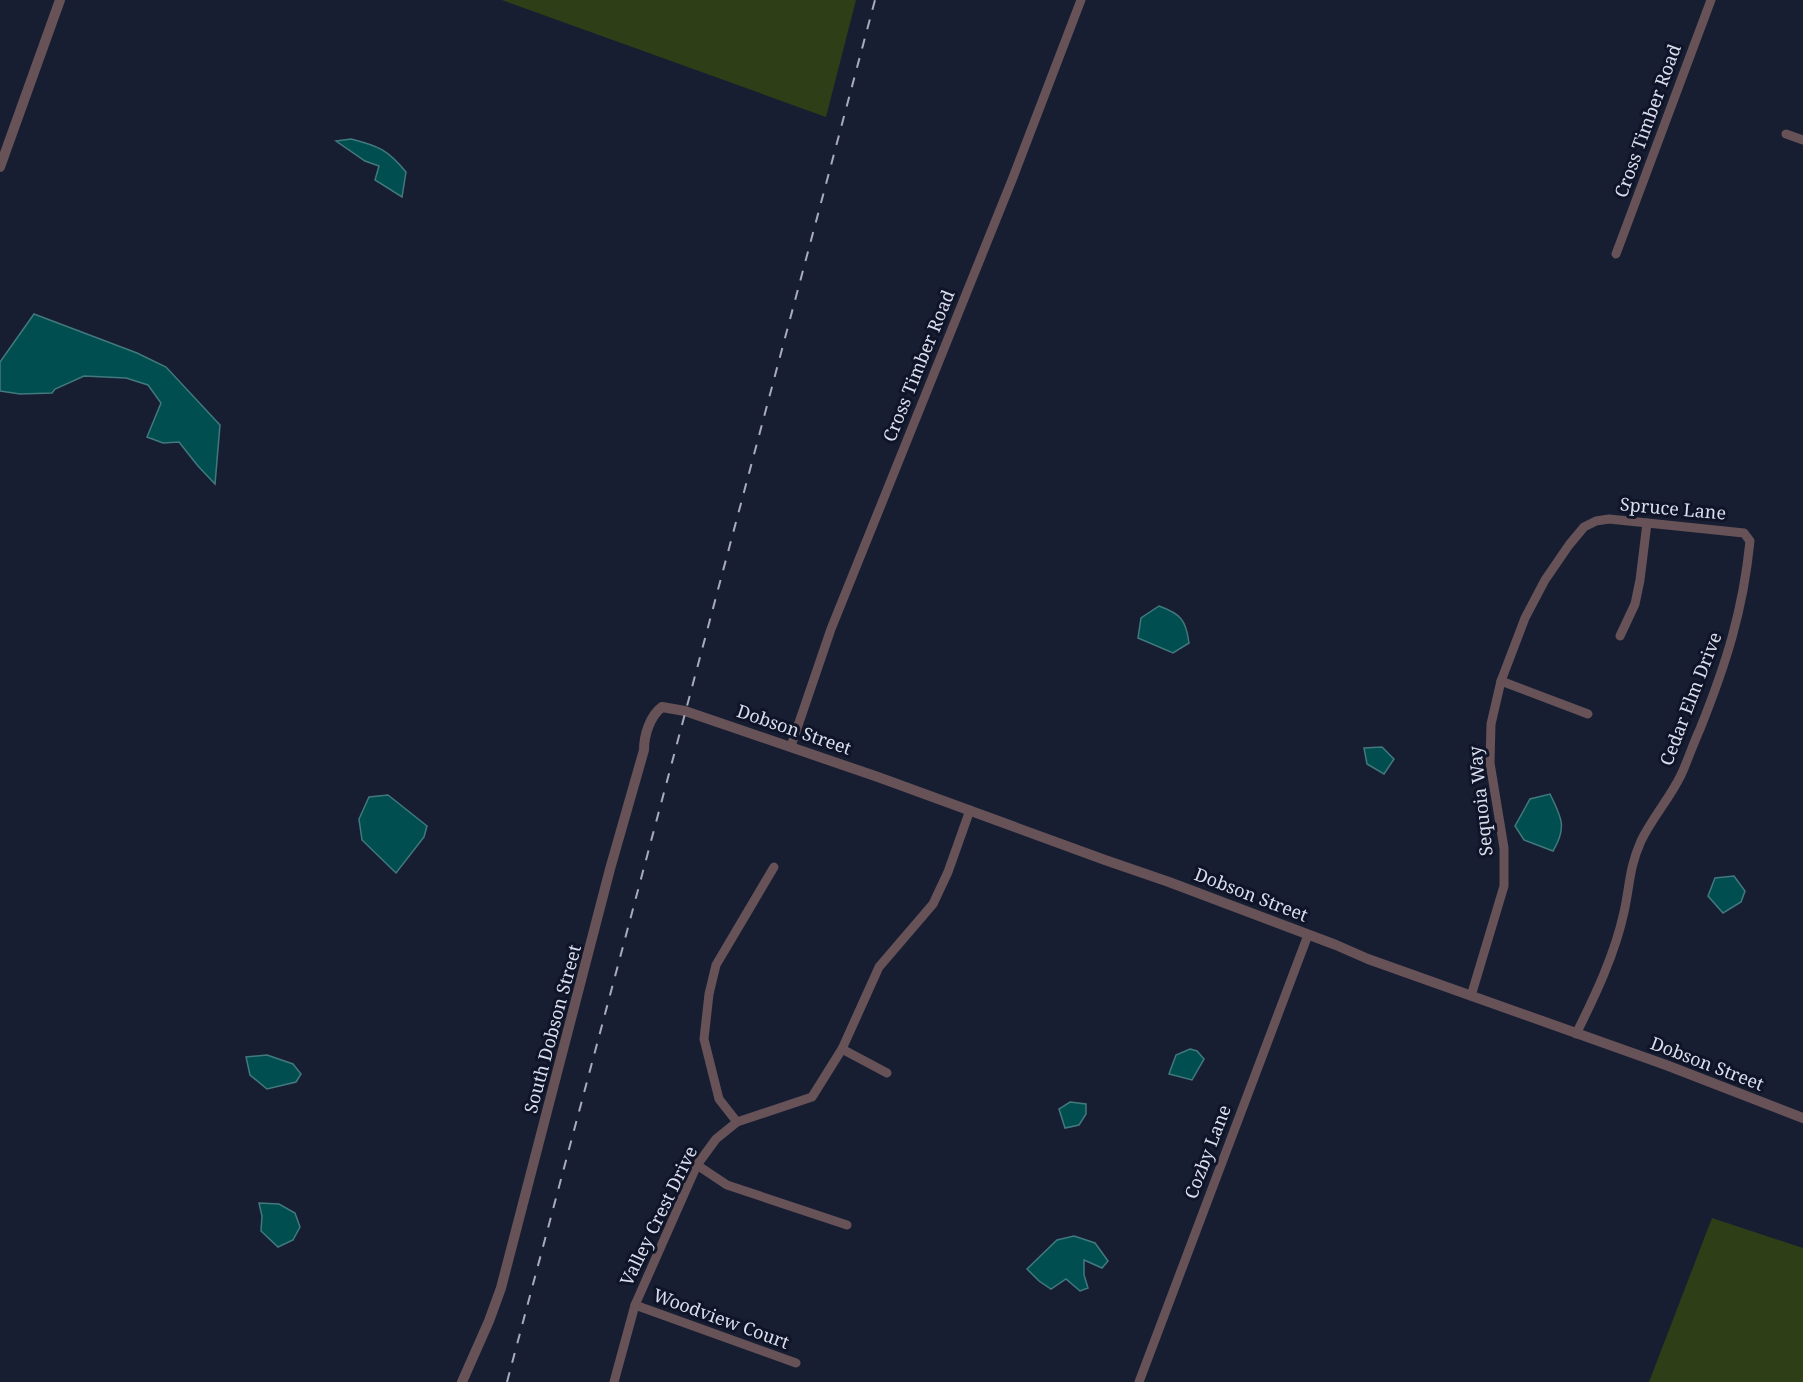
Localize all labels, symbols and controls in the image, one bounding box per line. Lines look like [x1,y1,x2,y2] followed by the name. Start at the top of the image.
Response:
[1608,41,1686,201] street label: Cross Timber Road
[877,286,960,445] street label: Cross Timber Road
[1619,491,1727,525] street label: Spruce Lane
[1654,629,1727,769] street label: Cedar Elm Drive
[734,698,855,760] street label: Dobson Street
[1462,744,1498,857] street label: Sequoia Way
[1191,861,1311,927] street label: Dobson Street
[518,942,586,1116] street label: South Dobson Street
[1647,1030,1767,1096] street label: Dobson Street
[1178,1101,1236,1202] street label: Cozby Lane
[614,1142,702,1289] street label: Valley Crest Drive
[650,1282,793,1354] street label: Woodview Court

